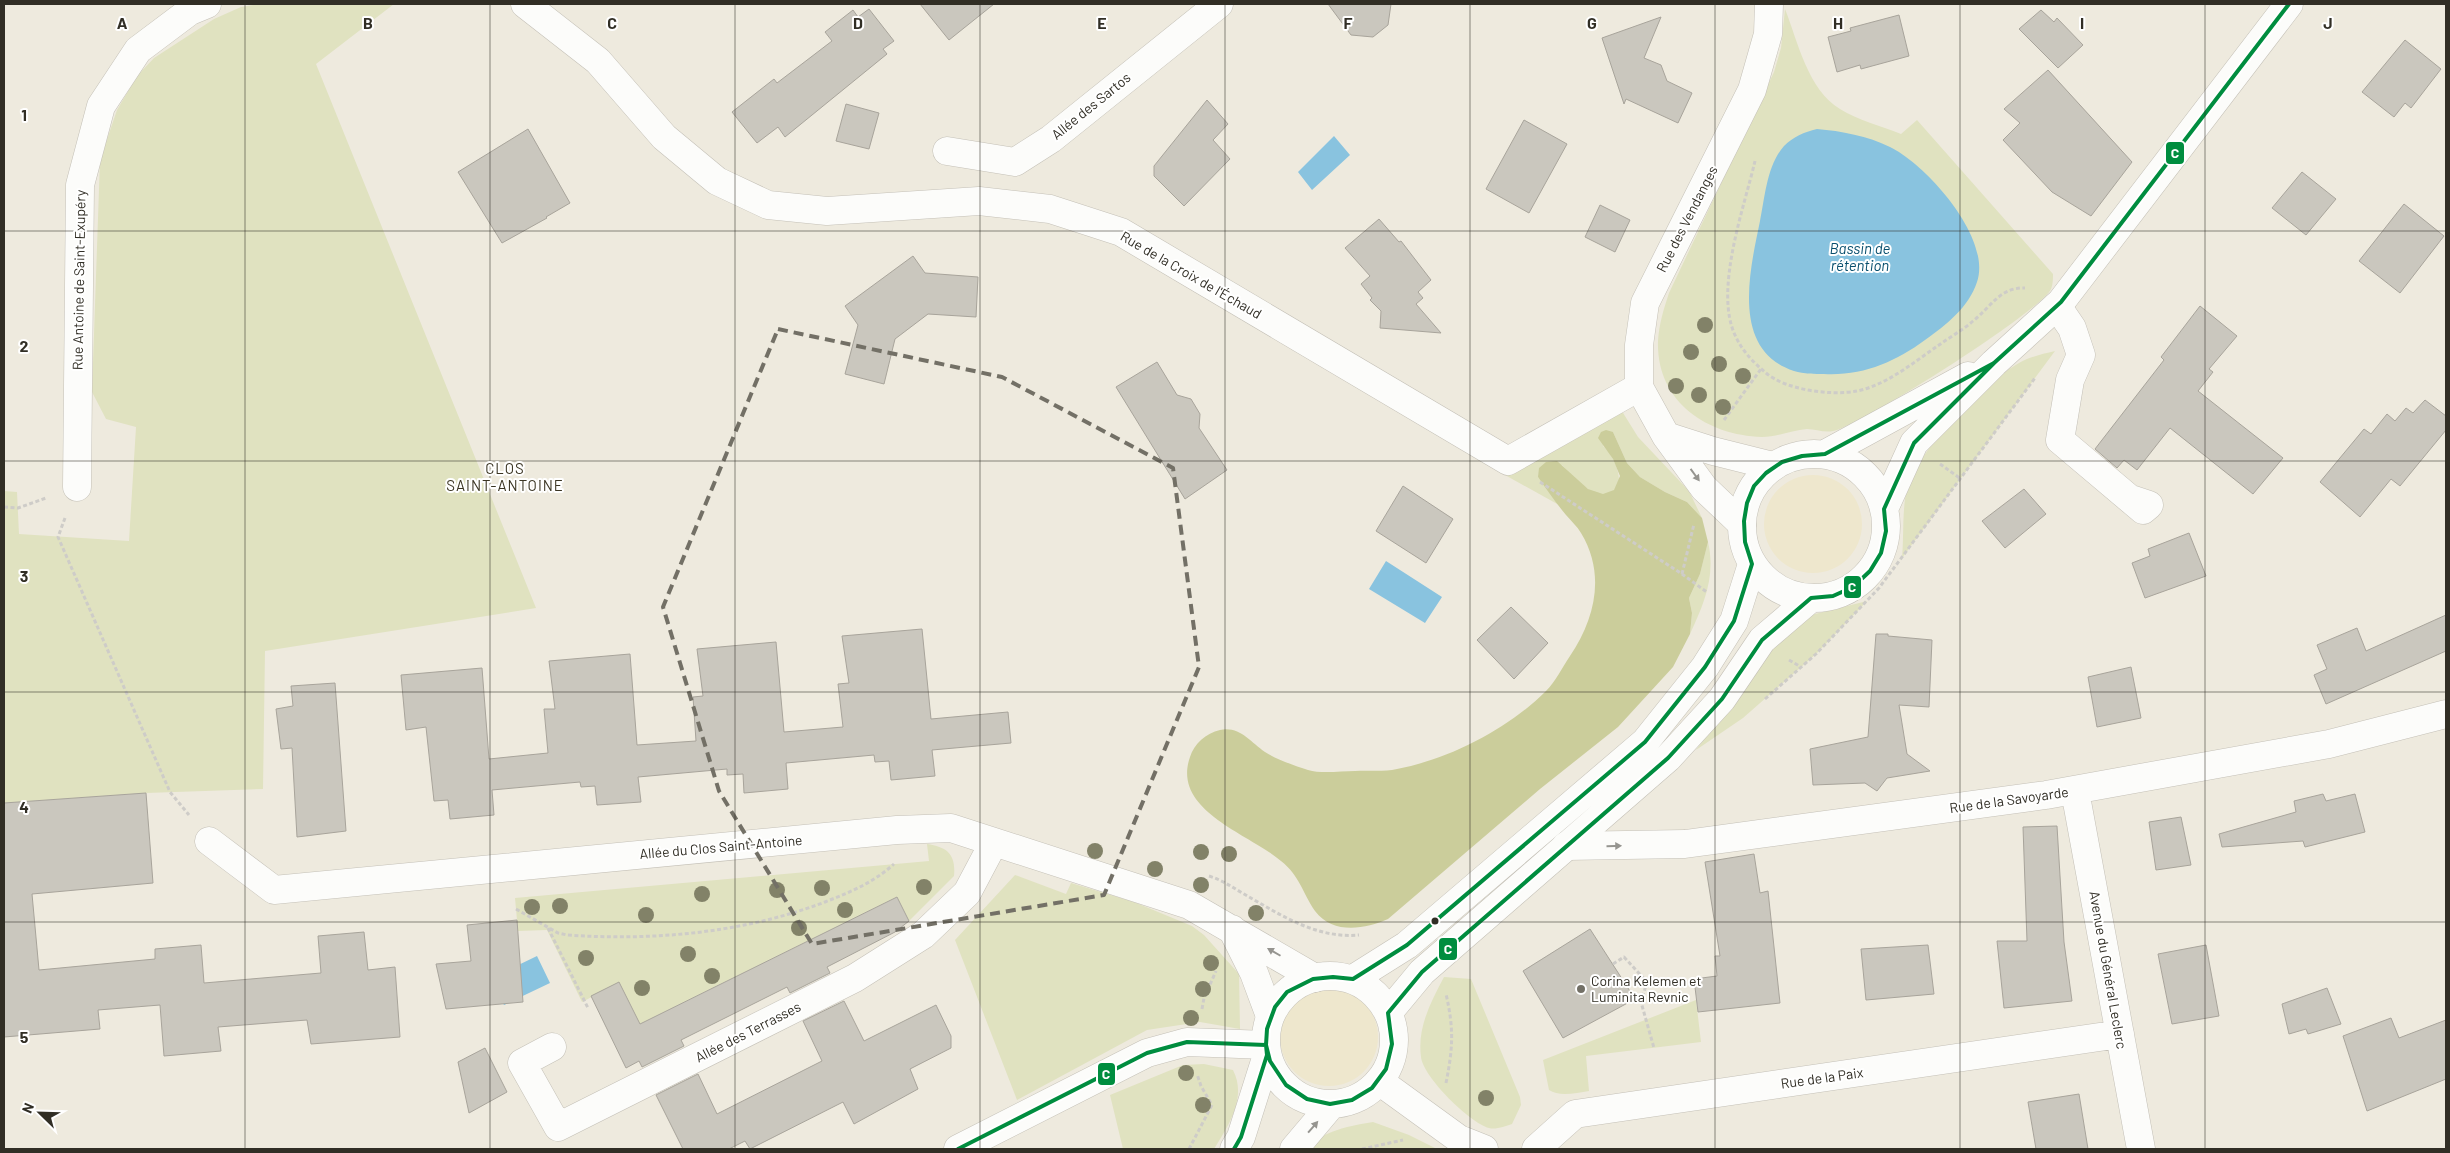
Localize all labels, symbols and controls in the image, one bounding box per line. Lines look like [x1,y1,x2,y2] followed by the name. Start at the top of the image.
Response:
[117,13,128,32] text: A
[363,13,373,32] text: B
[607,13,617,32] text: C
[853,13,863,32] text: D
[1097,13,1107,32] text: E
[1344,13,1353,32] text: F
[1587,13,1597,32] text: G
[1833,13,1843,32] text: H
[2080,13,2084,32] text: I
[2323,13,2333,32] text: J
[1048,68,1134,143] street label: Allée des Sartos
[21,105,27,124] text: 1
[2165,141,2185,165] line badge: C
[2171,144,2179,161] text: C
[1652,162,1721,275] street label: Rue des Vendanges
[68,189,89,370] street label: Rue Antoine de Saint-Exupéry
[1118,227,1265,322] street label: Rue de la Croix de l'Échaud
[1830,239,1891,274] water label: Bassin de rétention
[20,336,29,355] text: 2
[446,459,564,494] district label: CLOS SAINT-ANTOINE
[1690,468,1700,482] one-way arrow
[20,566,28,585] text: 3
[1843,575,1862,599] line badge: C
[1848,578,1856,595] text: C
[1948,783,2070,816] street label: Rue de la Savoyarde
[19,797,29,816] text: 4
[639,831,803,862] street label: Allée du Clos Saint-Antoine
[1607,842,1623,850] one-way arrow
[2086,890,2131,1050] street label: Avenue du Général Leclerc
[1430,916,1440,926] unlabelled marker
[1438,937,1458,961] line badge: C
[1444,940,1452,957] text: C
[1267,948,1280,957] one-way arrow
[1591,972,1702,1005] place label: Corina Kelemen et Luminita Revnic
[1575,983,1587,995] marker: Corina Kelemen et Luminita Revnic
[692,997,804,1066] street label: Allée des Terrasses
[20,1027,29,1046] text: 5
[1097,1062,1116,1086] line badge: C
[1780,1063,1865,1092] street label: Rue de la Paix
[1102,1065,1110,1082] text: C
[15,1088,65,1138] north arrow
[18,1100,37,1115] text: N
[1307,1121,1319,1133] one-way arrow

